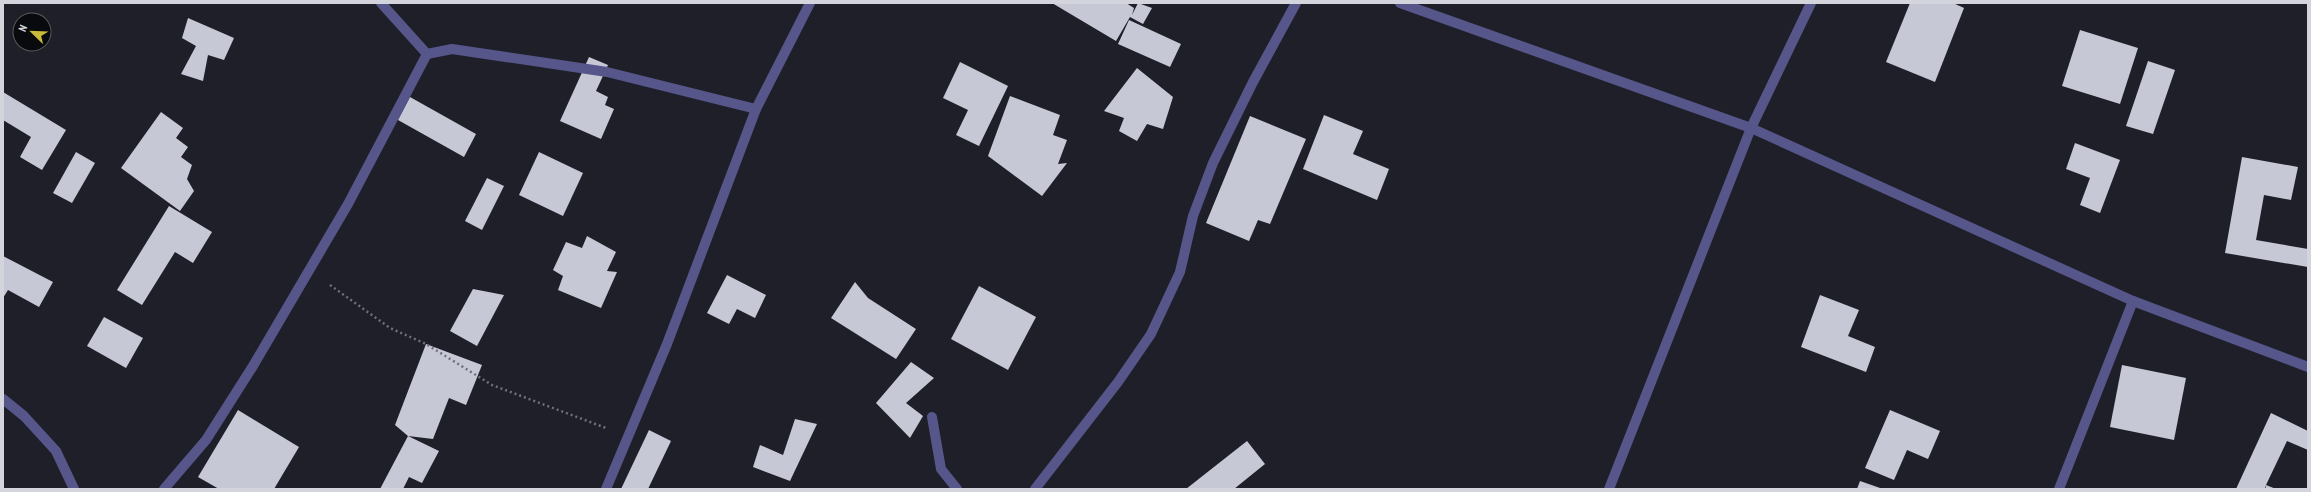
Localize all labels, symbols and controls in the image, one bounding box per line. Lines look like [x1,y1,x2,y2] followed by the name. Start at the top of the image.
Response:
[12,12,52,52] north arrow
[15,23,30,34] text: N

